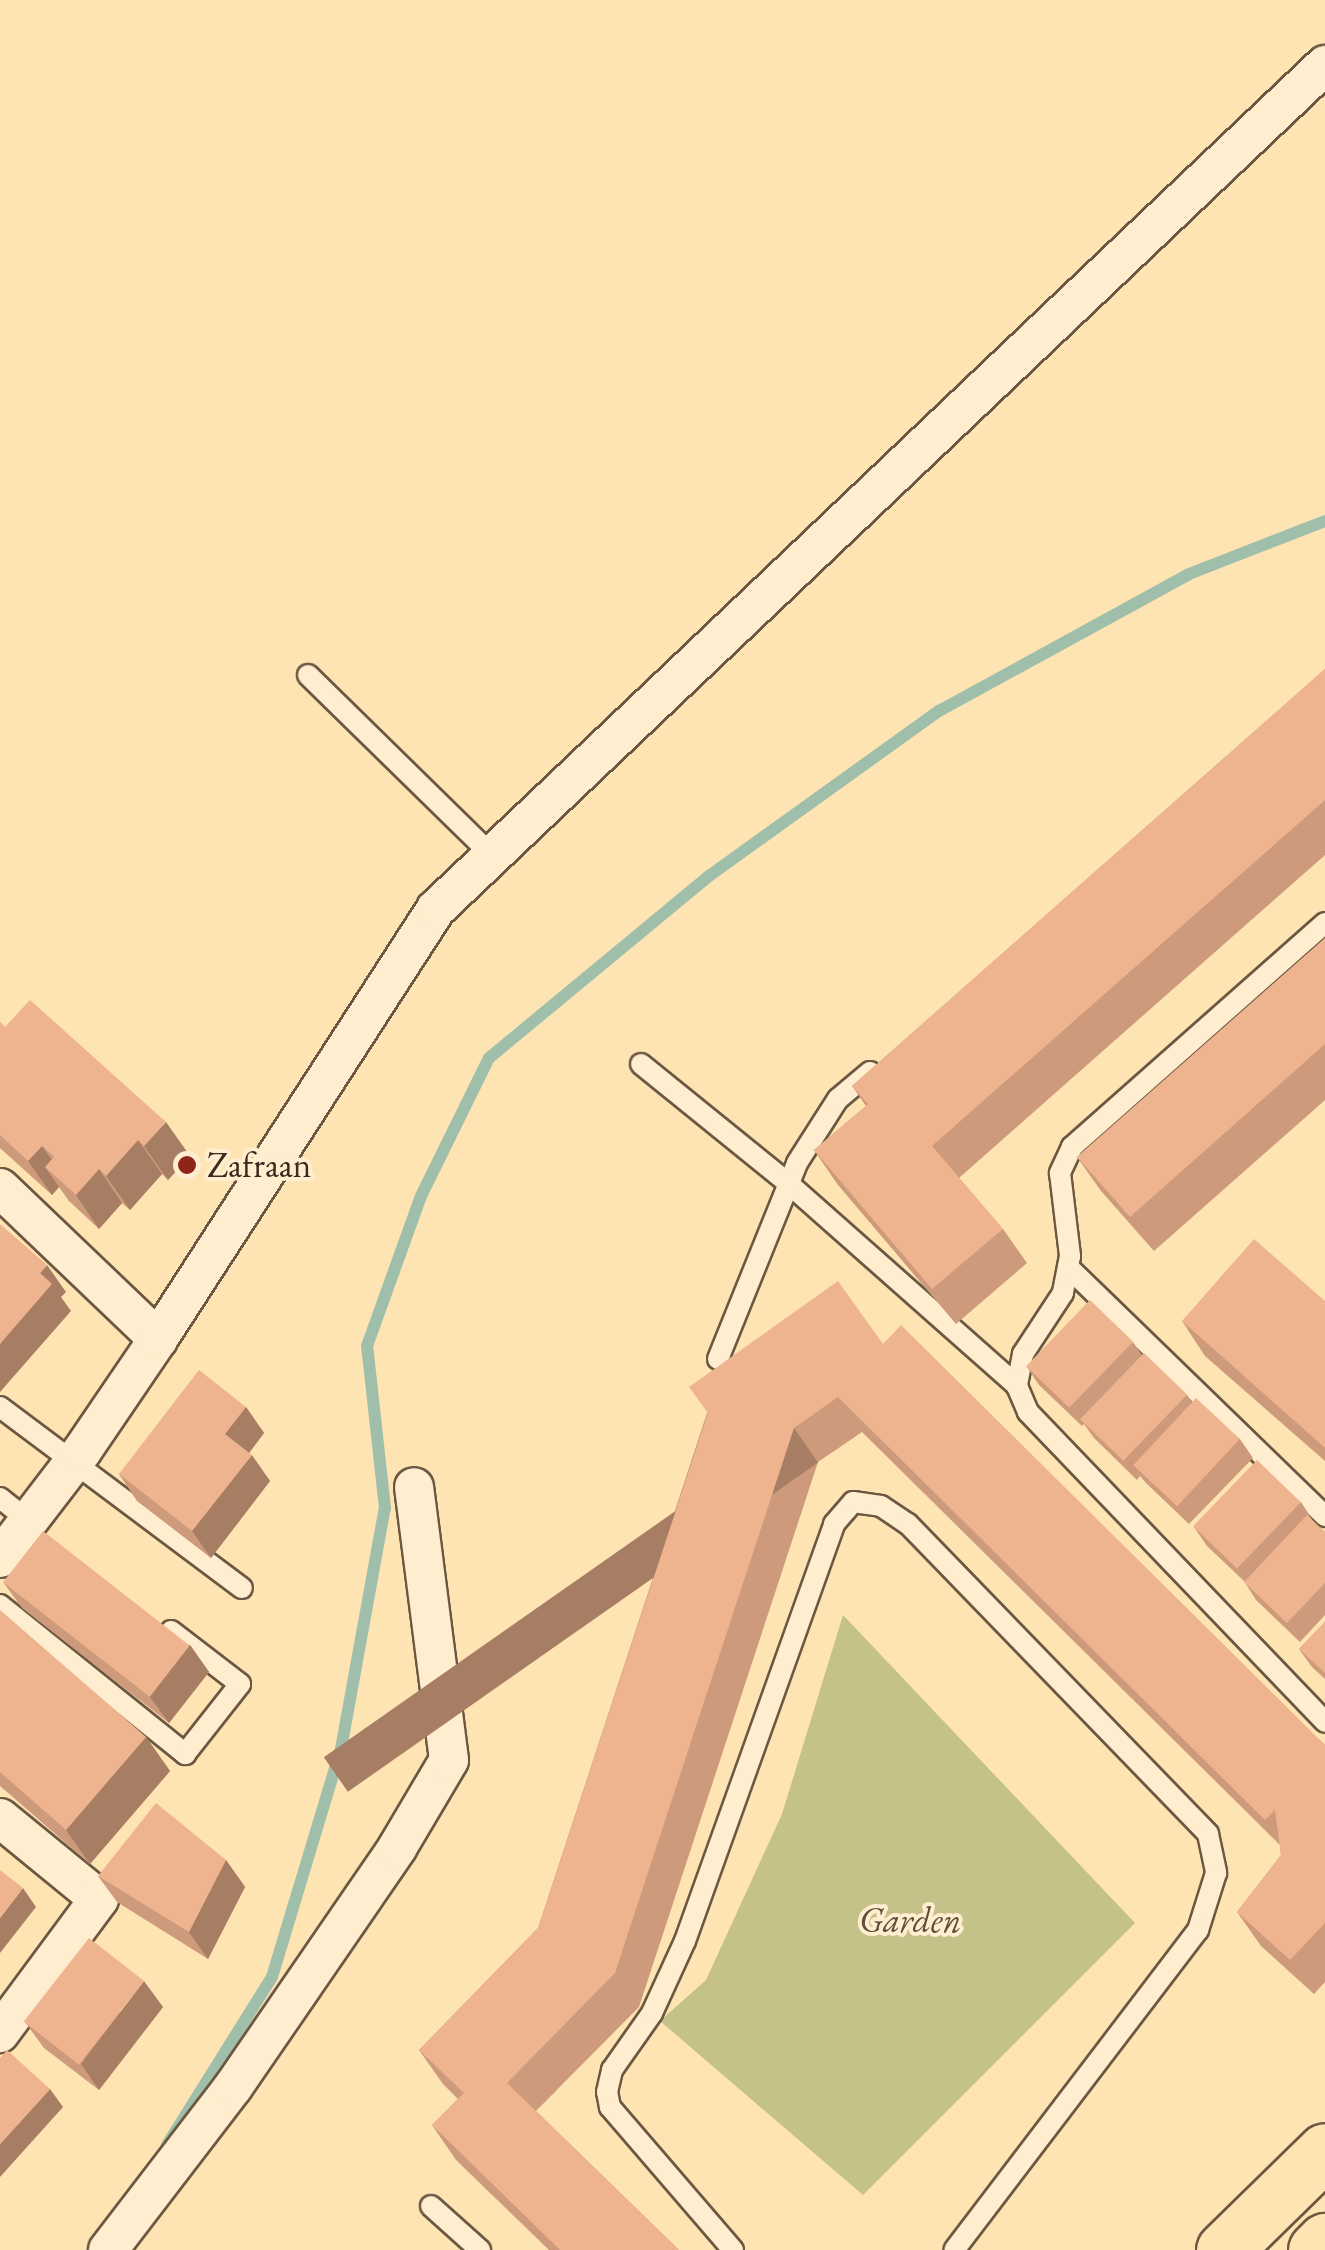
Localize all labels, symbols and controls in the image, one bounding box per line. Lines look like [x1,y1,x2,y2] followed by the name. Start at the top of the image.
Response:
[207,1144,311,1186] place label: Zafraan
[176,1154,198,1176] marker: Zafraan
[859,1899,961,1941] park label: Garden

